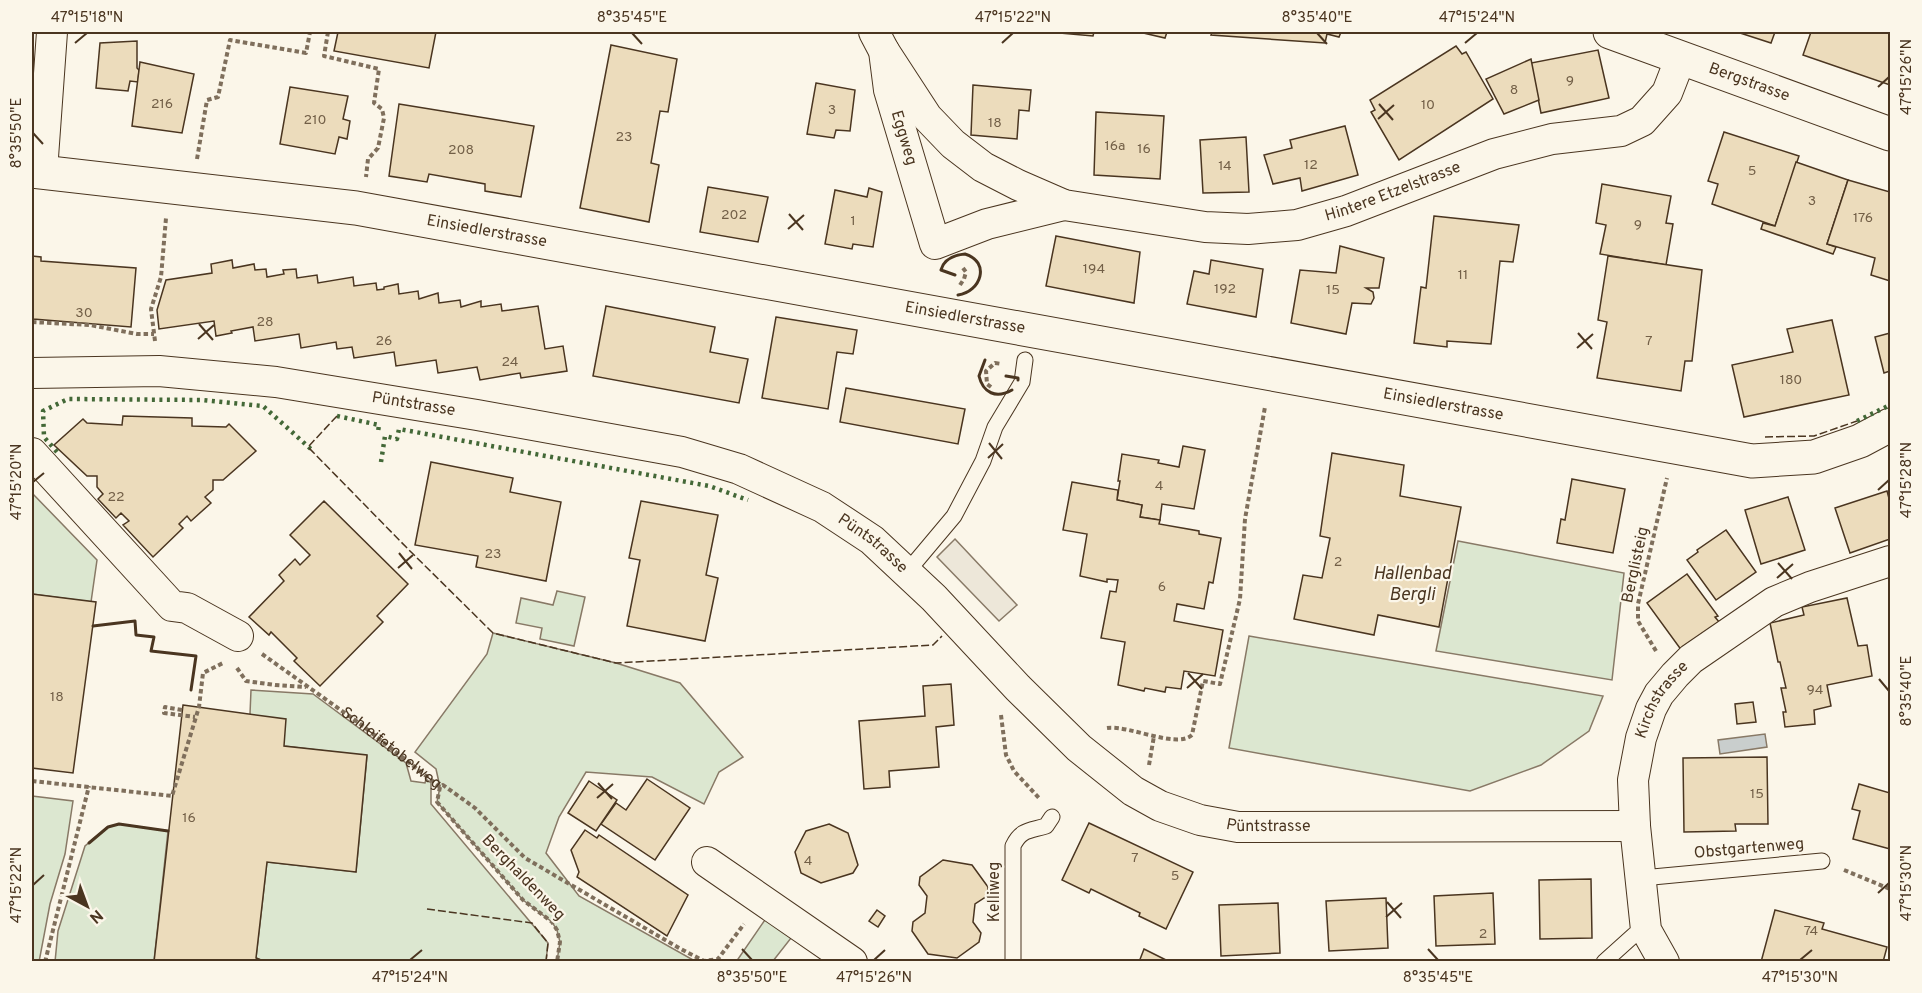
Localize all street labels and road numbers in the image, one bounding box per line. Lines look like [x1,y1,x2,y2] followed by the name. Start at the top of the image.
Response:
[1706,59,1792,107] street label: Bergstrasse
[886,108,921,168] street label: Eggweg
[1323,158,1464,226] street label: Hintere Etzelstrasse
[425,211,548,252] street label: Einsiedlerstrasse
[903,298,1027,339] street label: Einsiedlerstrasse
[1381,384,1505,426] street label: Einsiedlerstrasse
[370,388,457,421] street label: Püntstrasse
[834,510,912,578] street label: Püntstrasse
[1618,525,1654,605] street label: Berglisteig
[1632,657,1693,741] street label: Kirchstrasse
[337,703,445,794] street label: Schleifetobelweg
[1224,815,1311,837] street label: Püntstrasse
[477,831,569,925] street label: Berghaldenweg
[1693,834,1805,864] street label: Obstgartenweg
[985,862,1005,922] street label: Kelliweg

